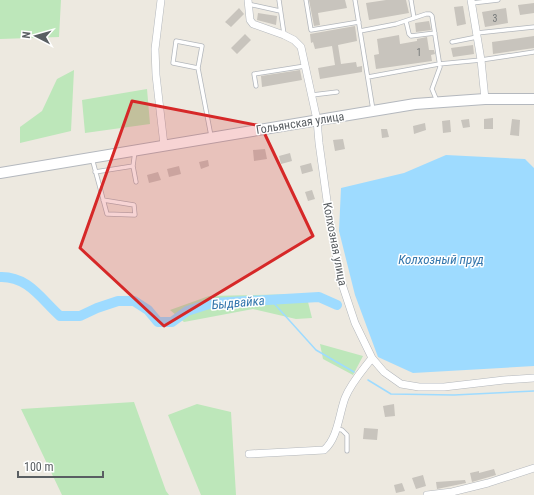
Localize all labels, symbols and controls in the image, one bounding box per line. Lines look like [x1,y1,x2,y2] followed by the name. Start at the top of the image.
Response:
[493,13,498,24] house number: 3
[16,16,56,56] north arrow
[20,31,33,39] text: N
[417,47,421,58] house number: 1
[255,109,345,137] street label: Гольянская улица
[320,201,350,287] street label: Колхозная улица
[398,252,484,267] water label: Колхозный пруд
[211,293,265,312] water label: Быдвайка
[18,453,103,479] scale bar
[24,460,54,474] text: 100 m

